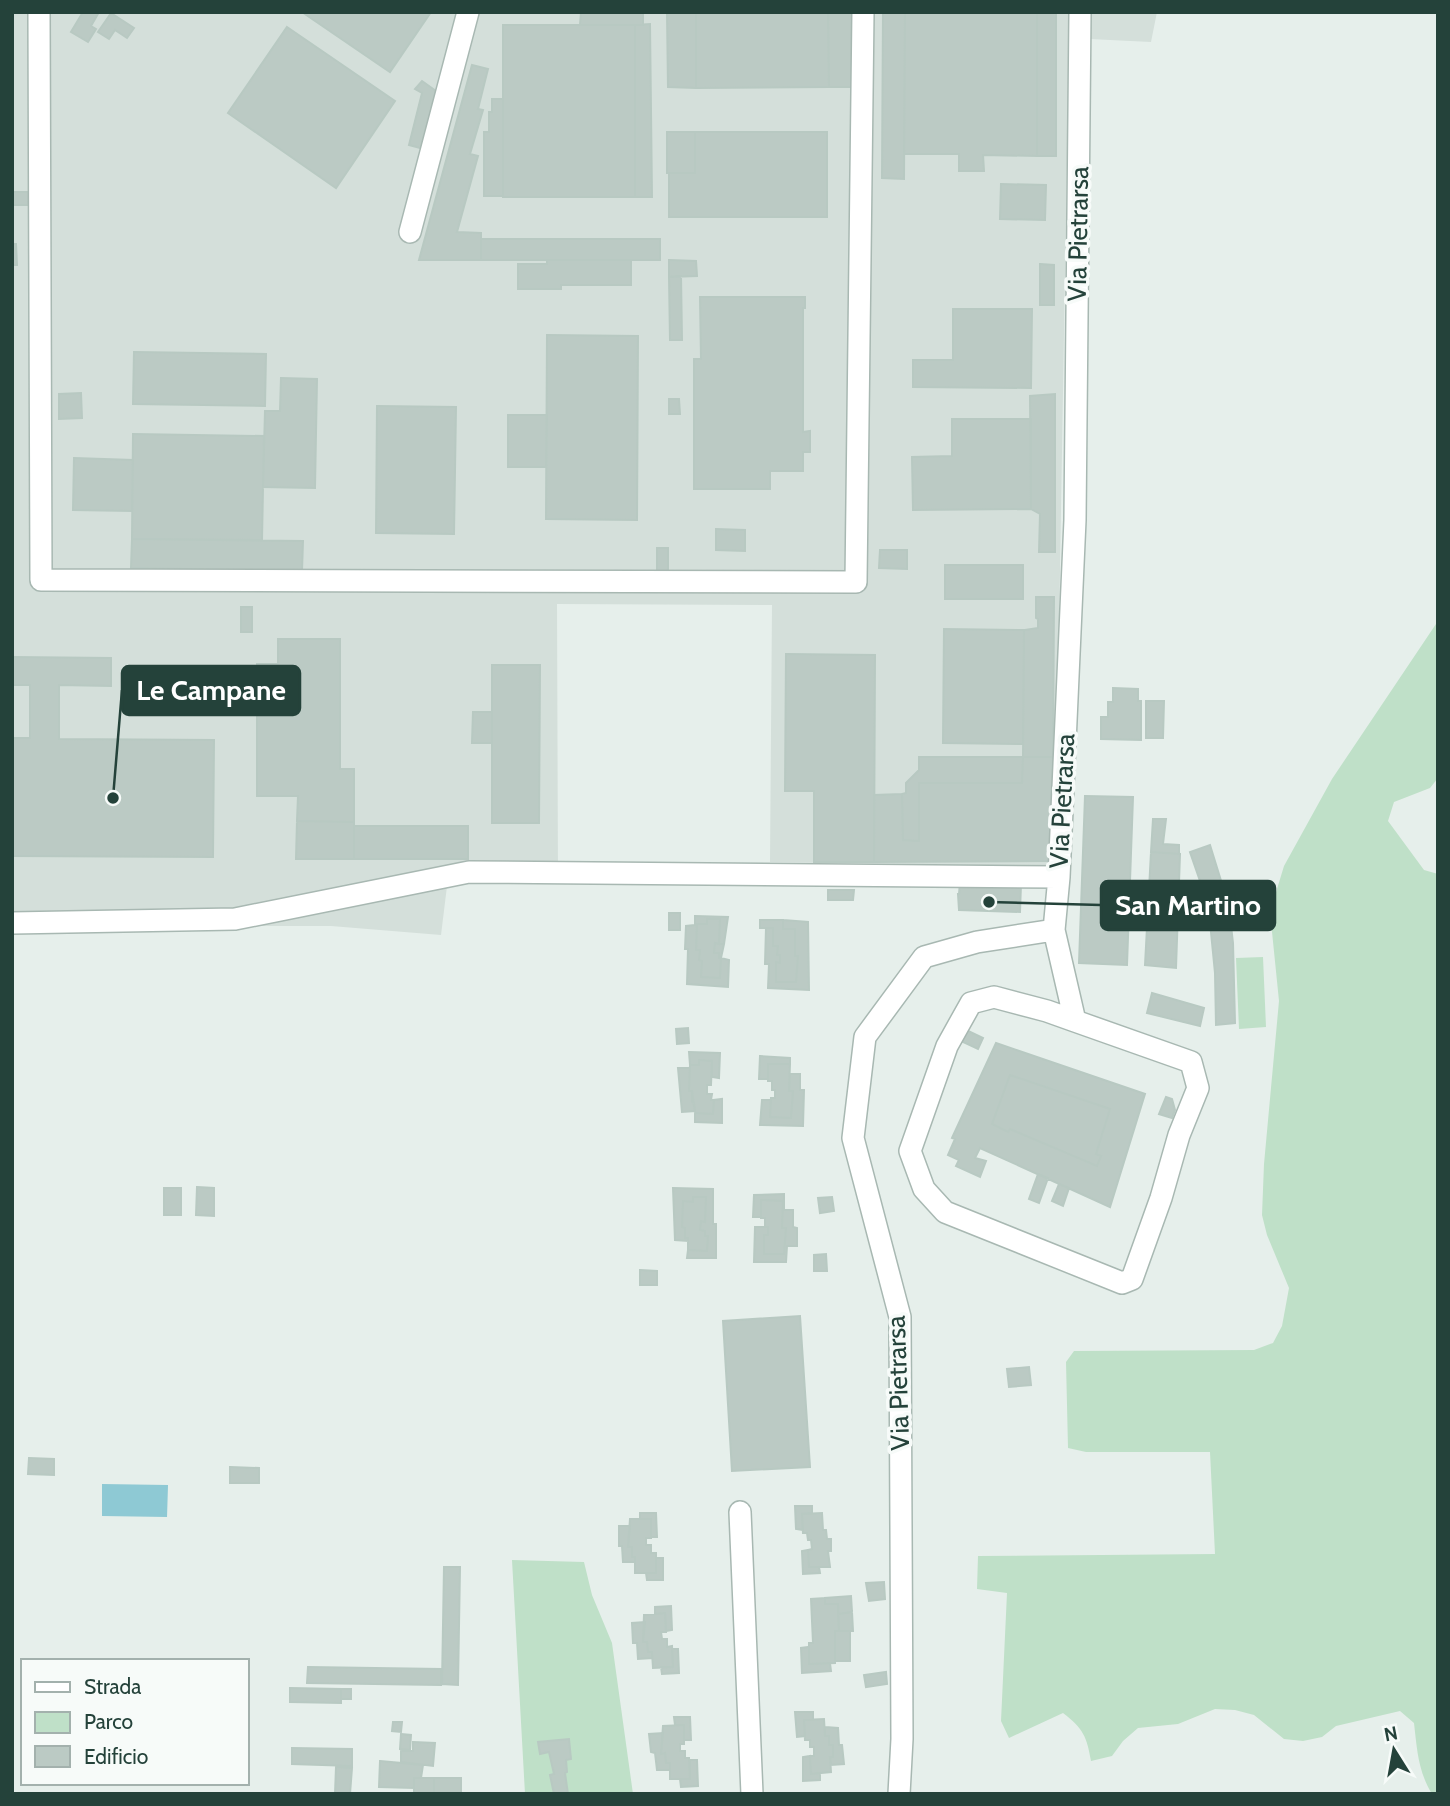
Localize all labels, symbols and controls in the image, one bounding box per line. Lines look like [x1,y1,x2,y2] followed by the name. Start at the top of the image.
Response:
[1061,166,1095,302] street label: Via Pietrarsa
[122,666,300,715] callout: Le Campane
[136,673,286,707] text: Le Campane
[1042,732,1082,869] street label: Via Pietrarsa
[1101,881,1275,930] callout: San Martino
[1115,888,1261,922] text: San Martino
[880,1314,916,1451] street label: Via Pietrarsa
[21,1659,248,1785] legend
[84,1674,141,1699] text: Strada
[84,1709,133,1734] text: Parco
[1359,1715,1429,1785] north arrow
[1382,1721,1400,1746] text: N
[84,1744,148,1769] text: Edificio

